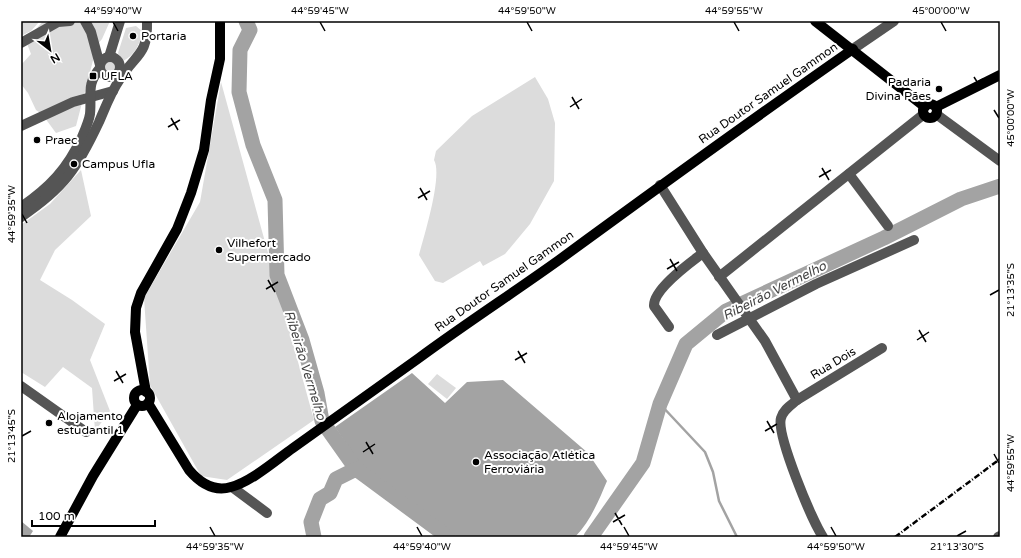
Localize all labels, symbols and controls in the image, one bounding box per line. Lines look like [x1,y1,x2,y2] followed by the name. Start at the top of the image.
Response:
[84,5,142,17] text: 44°59'40"W
[291,5,349,17] text: 44°59'45"W
[498,5,556,17] text: 44°59'50"W
[705,5,763,17] text: 44°59'55"W
[912,5,970,17] text: 45°00'00"W
[141,29,186,43] place label: Portaria
[30,30,70,70] north arrow
[128,31,138,41] marker: Portaria
[696,40,840,146] street label: Rua Doutor Samuel Gammon
[48,50,62,66] text: N
[101,69,133,83] place label: UFLA
[88,71,98,81] marker: UFLA
[866,75,931,103] place label: Padaria Divina Pães
[934,84,944,94] marker: Padaria Divina Pães
[1005,89,1017,147] text: 45°00'00"W
[45,133,78,147] place label: Praec
[32,135,42,145] marker: Praec
[82,157,155,171] place label: Campus Ufla
[69,159,79,169] marker: Campus Ufla
[6,185,18,243] text: 44°59'35"W
[432,228,576,334] street label: Rua Doutor Samuel Gammon
[227,236,311,264] place label: Vilhefort Supermercado
[214,245,224,255] marker: Vilhefort Supermercado
[720,257,830,324] water label: Ribeirão Vermelho
[1005,263,1017,317] text: 21°13'35"S
[281,309,330,423] water label: Ribeirão Vermelho
[808,344,858,382] street label: Rua Dois
[6,409,18,463] text: 21°13'45"S
[57,409,124,437] place label: Alojamento estudantil 1
[44,418,54,428] marker: Alojamento estudantil 1
[1005,434,1017,492] text: 44°59'55"W
[484,448,595,476] place label: Associação Atlética Ferroviária
[471,457,481,467] marker: Associação Atlética Ferroviária
[32,502,155,528] scale bar
[38,509,75,523] text: 100 m
[186,541,244,553] text: 44°59'35"W
[393,541,451,553] text: 44°59'40"W
[600,541,658,553] text: 44°59'45"W
[807,541,865,553] text: 44°59'50"W
[930,541,984,553] text: 21°13'30"S

